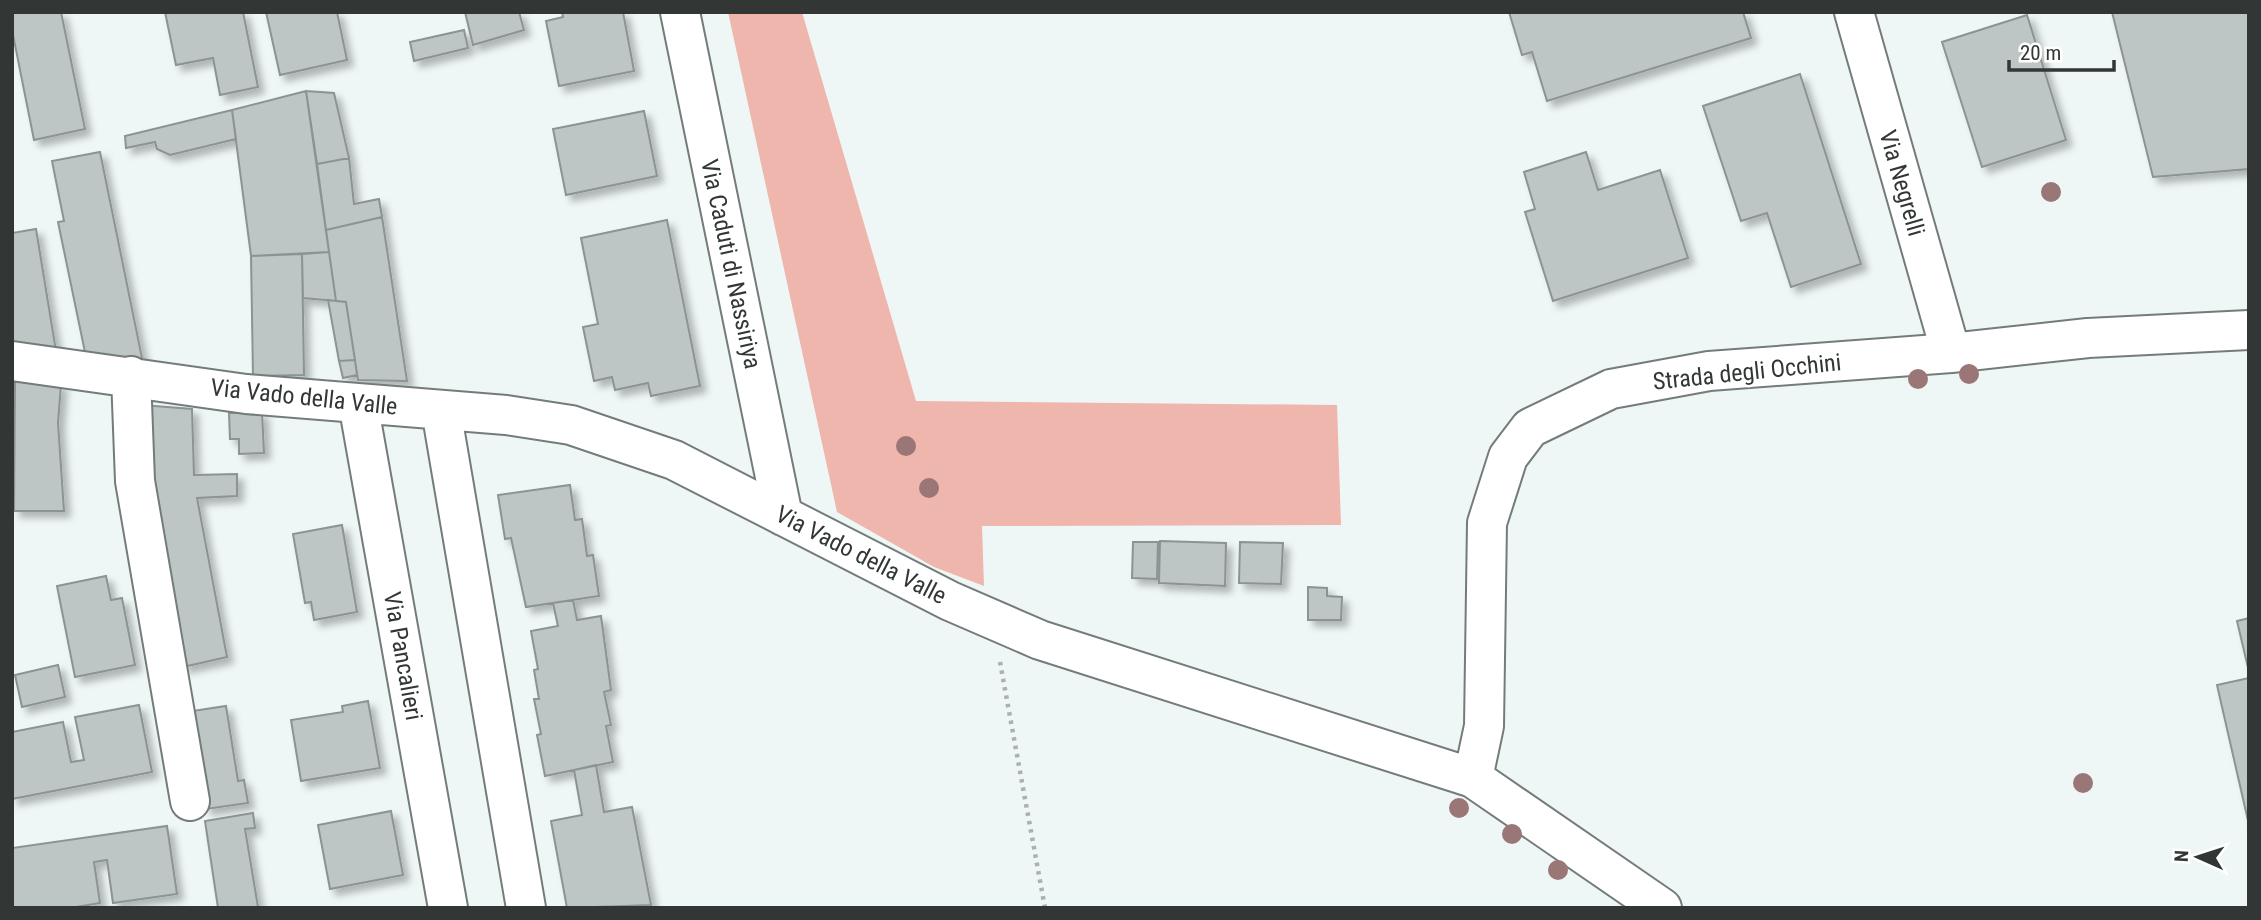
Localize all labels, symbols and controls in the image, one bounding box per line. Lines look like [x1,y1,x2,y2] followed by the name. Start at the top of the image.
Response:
[2009,28,2114,72] scale bar
[2020,41,2061,65] text: 20 m
[1874,127,1930,239] street label: Via Negrelli
[695,157,767,371] street label: Via Caduti di Nassiriya
[1651,348,1843,396] street label: Strada degli Occhini
[209,373,399,421] street label: Via Vado della Valle
[771,500,951,610] street label: Via Vado della Valle
[378,590,428,722] street label: Via Pancalieri
[2163,822,2233,892] north arrow
[2170,850,2193,863] text: N

